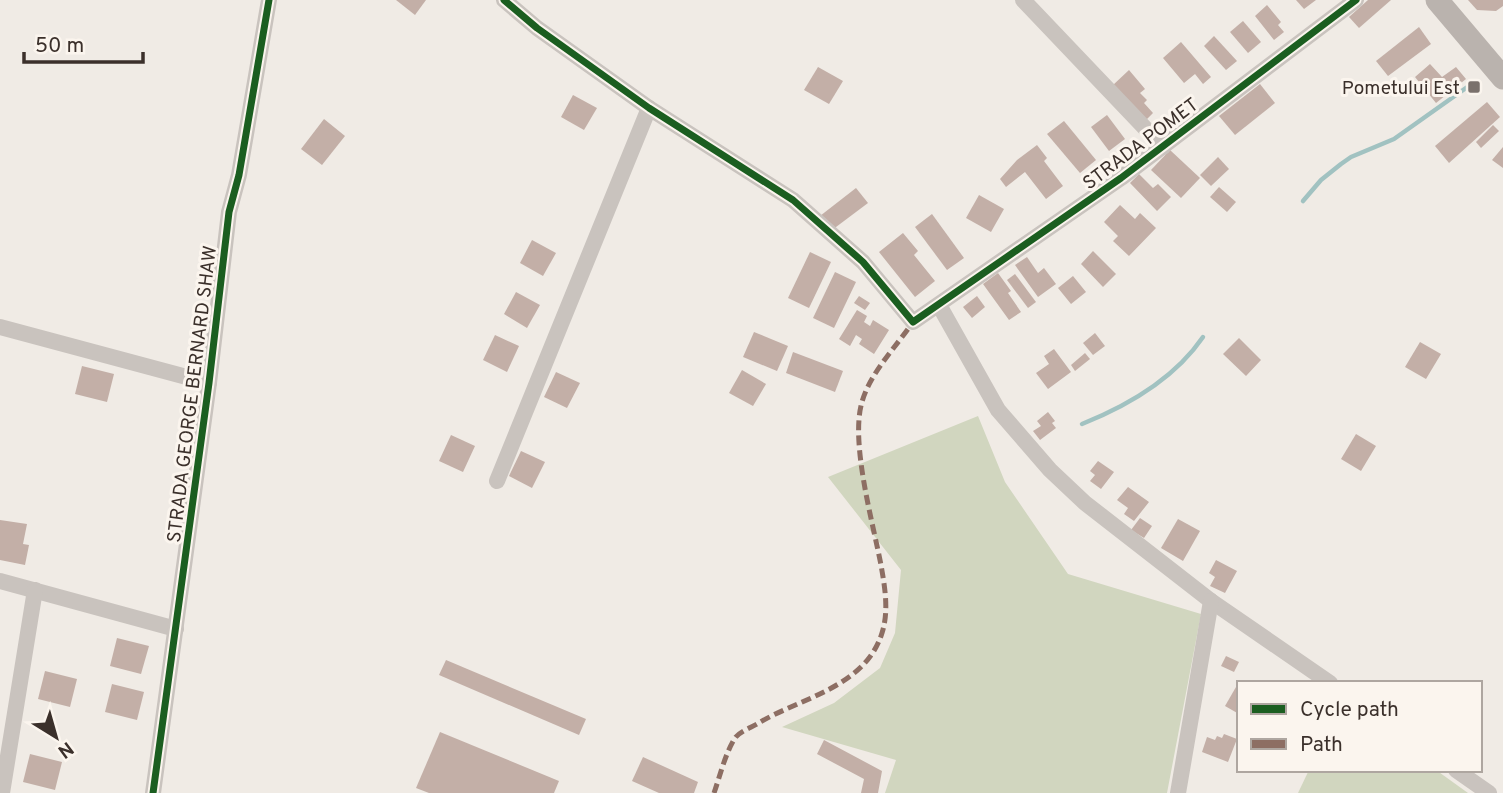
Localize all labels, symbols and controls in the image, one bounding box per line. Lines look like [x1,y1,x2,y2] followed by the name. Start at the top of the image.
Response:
[24,21,144,65] scale bar
[35,33,84,60] text: 50 m
[1342,77,1460,101] place label: Pometului Est
[1466,79,1482,95] marker: Pometului Est
[1079,93,1204,196] street label: STRADA POMET
[163,244,223,544] street label: STRADA GEORGE BERNARD SHAW
[1237,681,1482,772] legend
[1300,697,1399,724] text: Cycle path
[21,702,91,772] north arrow
[1300,732,1343,759] text: Path
[52,735,78,763] text: N

